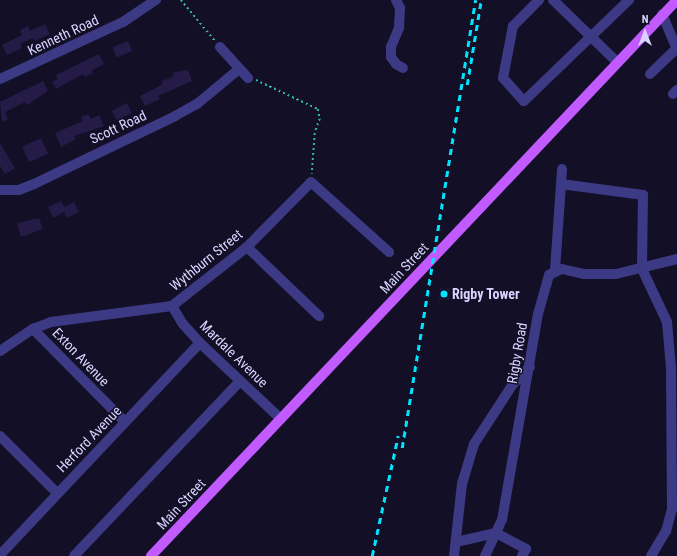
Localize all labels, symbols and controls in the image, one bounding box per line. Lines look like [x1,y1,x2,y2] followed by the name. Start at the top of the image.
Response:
[25,11,101,59] street label: Kenneth Road
[625,12,665,52] north arrow
[642,13,648,26] text: N
[87,107,149,147] street label: Scott Road
[166,226,246,294] street label: Wythburn Street
[376,239,432,297] street label: Main Street
[452,286,520,302] place label: Rigby Tower
[439,289,449,299] marker: Rigby Tower
[196,317,272,391] street label: Mardale Avenue
[503,321,531,385] street label: Rigby Road
[49,324,113,390] street label: Exton Avenue
[53,402,125,476] street label: Herford Avenue
[153,475,209,533] street label: Main Street

